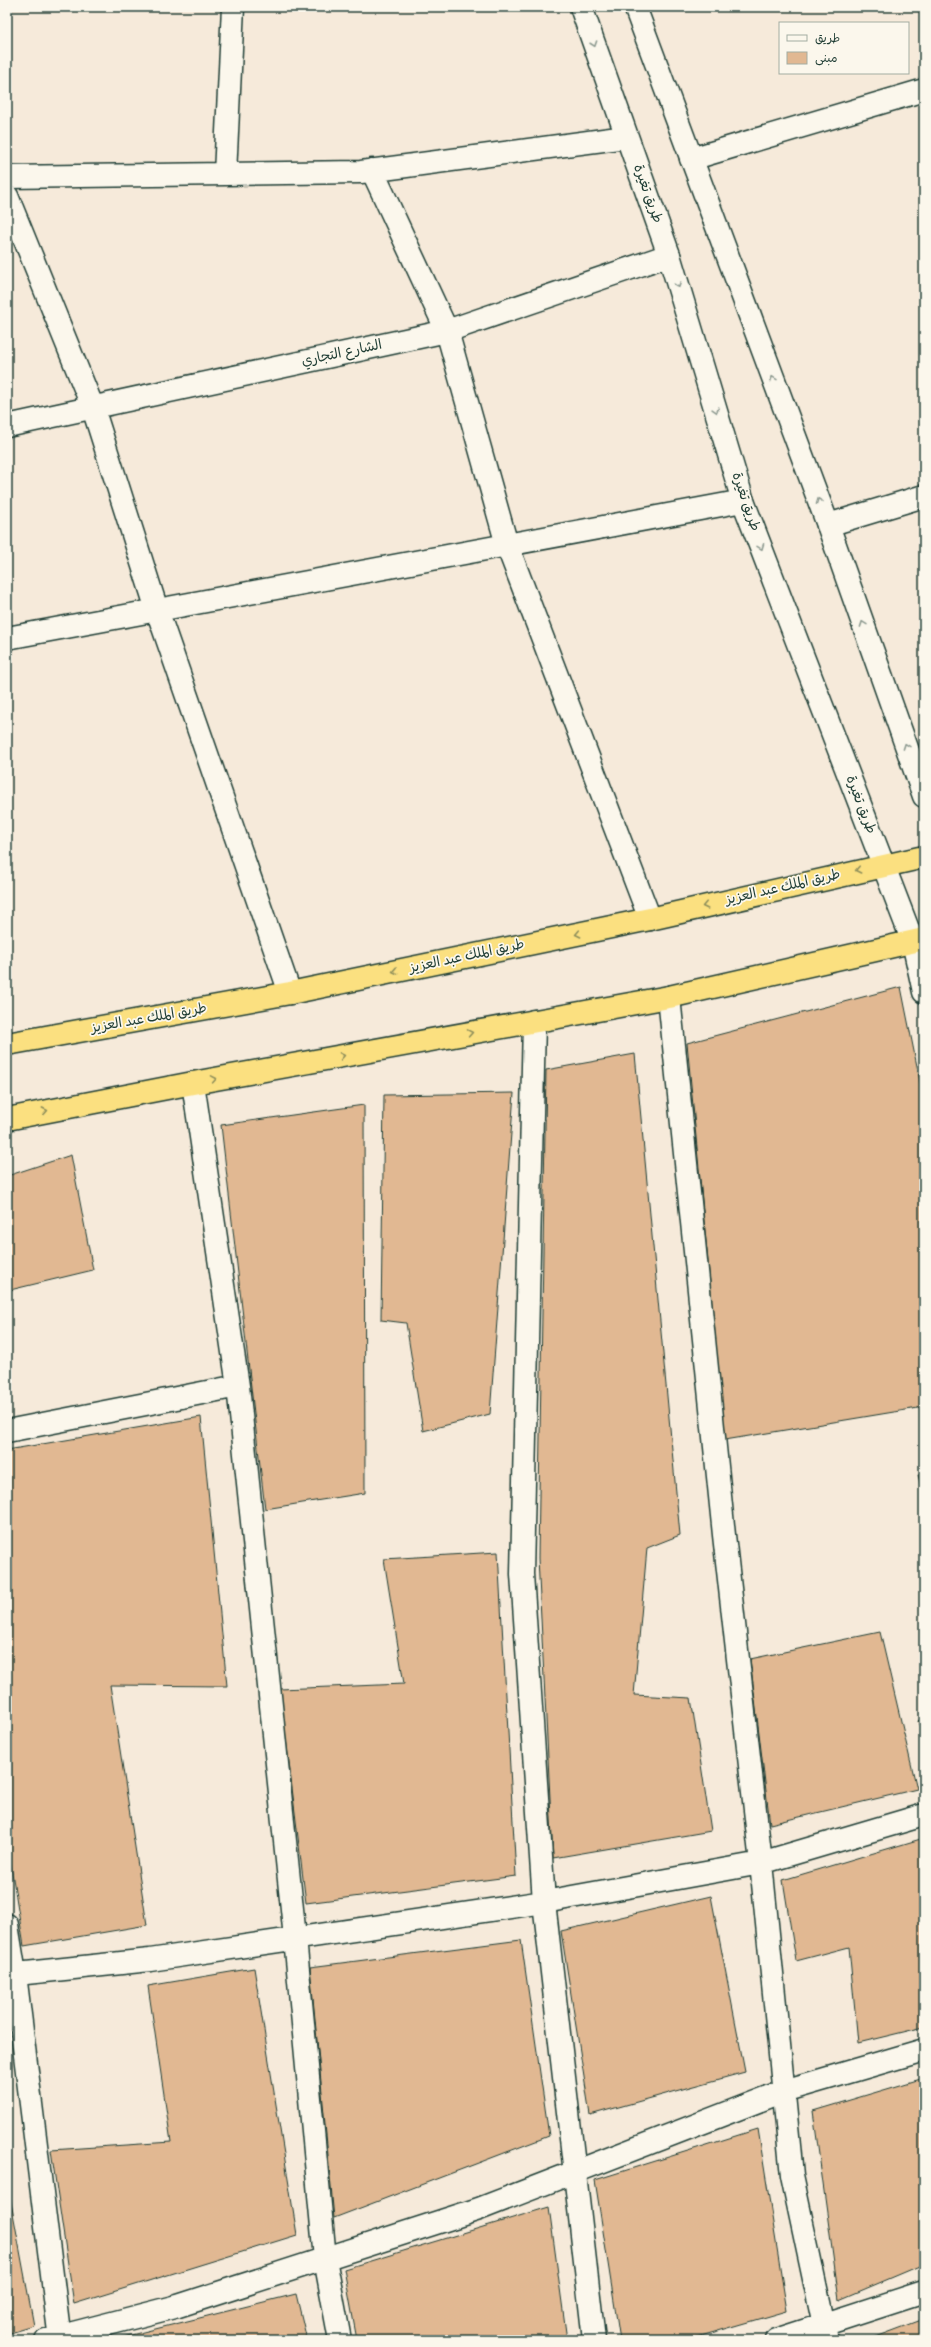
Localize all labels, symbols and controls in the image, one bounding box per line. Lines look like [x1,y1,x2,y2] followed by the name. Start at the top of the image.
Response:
[779,22,909,74] legend
[815,31,840,48] text: طريق
[589,40,597,47] one-way arrow
[815,51,838,68] text: مبنى
[627,162,667,226] street label: طريق تغيرة
[673,282,682,289] one-way arrow
[300,336,384,372] street label: الشارع التجاري
[770,376,778,383] one-way arrow
[711,406,720,413] one-way arrow
[726,470,764,534] street label: طريق تغيرة
[815,498,823,505] one-way arrow
[756,543,764,550] one-way arrow
[859,620,867,627] one-way arrow
[903,743,911,750] one-way arrow
[840,773,880,837] street label: طريق تغيرة
[723,865,842,911] street label: طريق الملك عبد العزيز
[855,866,862,874] one-way arrow
[701,902,708,910] one-way arrow
[574,929,581,938] one-way arrow
[407,935,526,979] street label: طريق الملك عبد العزيز
[392,967,398,975] one-way arrow
[88,999,209,1039] street label: طريق الملك عبد العزيز
[467,1029,473,1038] one-way arrow
[339,1052,345,1061] one-way arrow
[211,1075,217,1084] one-way arrow
[42,1108,48,1116] one-way arrow

